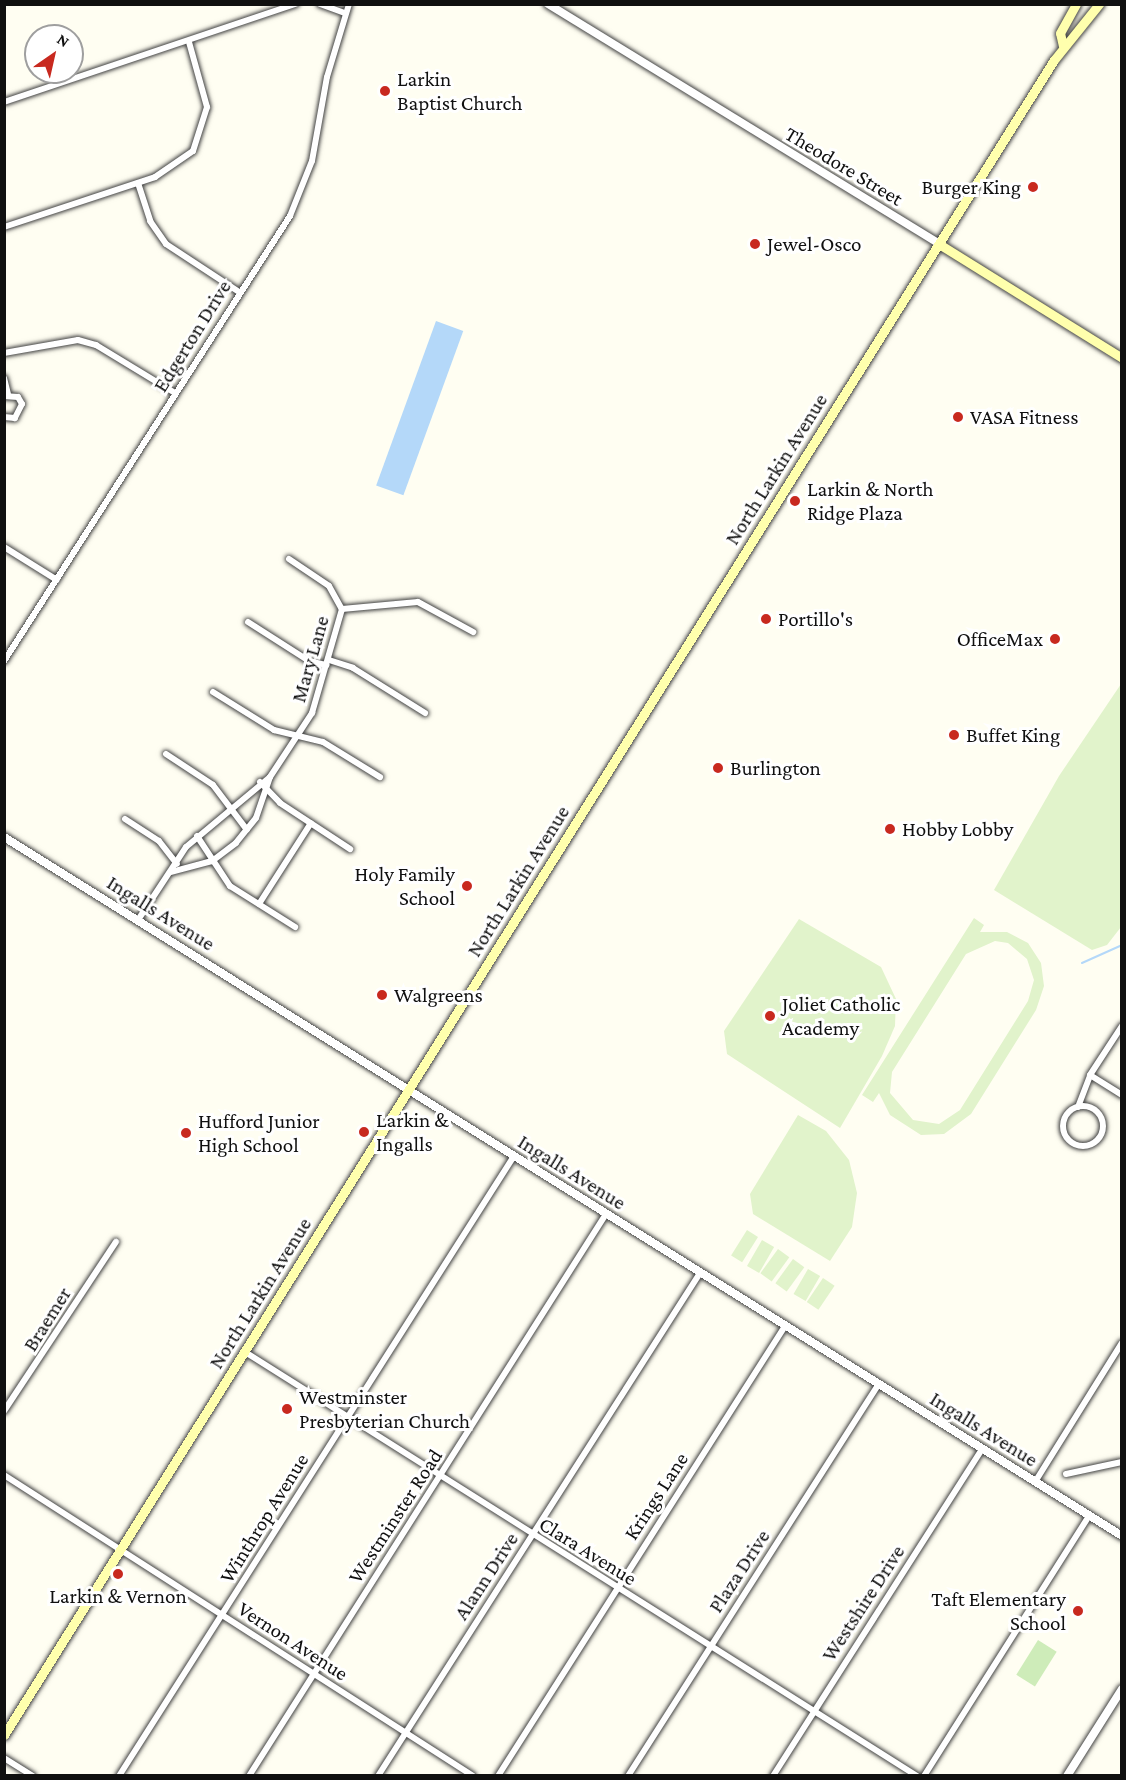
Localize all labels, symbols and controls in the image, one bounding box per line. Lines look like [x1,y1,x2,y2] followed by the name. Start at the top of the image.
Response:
[24,24,84,84] north arrow
[54,30,73,50] text: N
[397,66,523,116] place label: Larkin Baptist Church
[378,84,392,98] marker: Larkin Baptist Church
[780,121,908,211] street label: Theodore Street
[922,174,1021,200] place label: Burger King
[1026,180,1040,194] marker: Burger King
[767,231,861,257] place label: Jewel-Osco
[748,237,762,251] marker: Jewel-Osco
[148,275,236,397] street label: Edgerton Drive
[719,389,833,549] street label: North Larkin Avenue
[970,404,1078,430] place label: VASA Fitness
[951,410,965,424] marker: VASA Fitness
[807,476,934,526] place label: Larkin & North Ridge Plaza
[788,494,802,508] marker: Larkin & North Ridge Plaza
[778,606,853,632] place label: Portillo's
[759,612,773,626] marker: Portillo's
[286,613,334,705] street label: Mary Lane
[957,626,1043,652] place label: OfficeMax
[1048,632,1062,646] marker: OfficeMax
[966,722,1060,748] place label: Buffet King
[947,728,961,742] marker: Buffet King
[730,755,821,781] place label: Burlington
[711,761,725,775] marker: Burlington
[461,801,575,961] street label: North Larkin Avenue
[902,816,1013,842] place label: Hobby Lobby
[883,822,897,836] marker: Hobby Lobby
[354,861,455,911] place label: Holy Family School
[102,870,220,956] street label: Ingalls Avenue
[460,879,474,893] marker: Holy Family School
[394,982,483,1008] place label: Walgreens
[375,988,389,1002] marker: Walgreens
[782,991,900,1041] place label: Joliet Catholic Academy
[763,1009,777,1023] marker: Joliet Catholic Academy
[376,1107,449,1157] place label: Larkin & Ingalls
[198,1108,320,1158] place label: Hufford Junior High School
[357,1125,371,1139] marker: Larkin & Ingalls
[179,1126,193,1140] marker: Hufford Junior High School
[513,1129,631,1215] street label: Ingalls Avenue
[203,1213,317,1373] street label: North Larkin Avenue
[17,1282,77,1356] street label: Braemer
[299,1384,470,1434] place label: Westminster Presbyterian Church
[925,1386,1043,1472] street label: Ingalls Avenue
[280,1402,294,1416] marker: Westminster Presbyterian Church
[342,1444,448,1588] street label: Westminster Road
[214,1448,314,1588] street label: Winthrop Avenue
[618,1448,694,1544] street label: Krings Lane
[535,1511,641,1591] street label: Clara Avenue
[703,1525,775,1617] street label: Plaza Drive
[448,1527,524,1625] street label: Alann Drive
[816,1540,910,1666] street label: Westshire Drive
[111,1567,125,1581] marker: Larkin & Vernon
[49,1583,187,1609] place label: Larkin & Vernon
[931,1586,1066,1636] place label: Taft Elementary School
[233,1596,353,1686] street label: Vernon Avenue
[1071,1604,1085,1618] marker: Taft Elementary School

